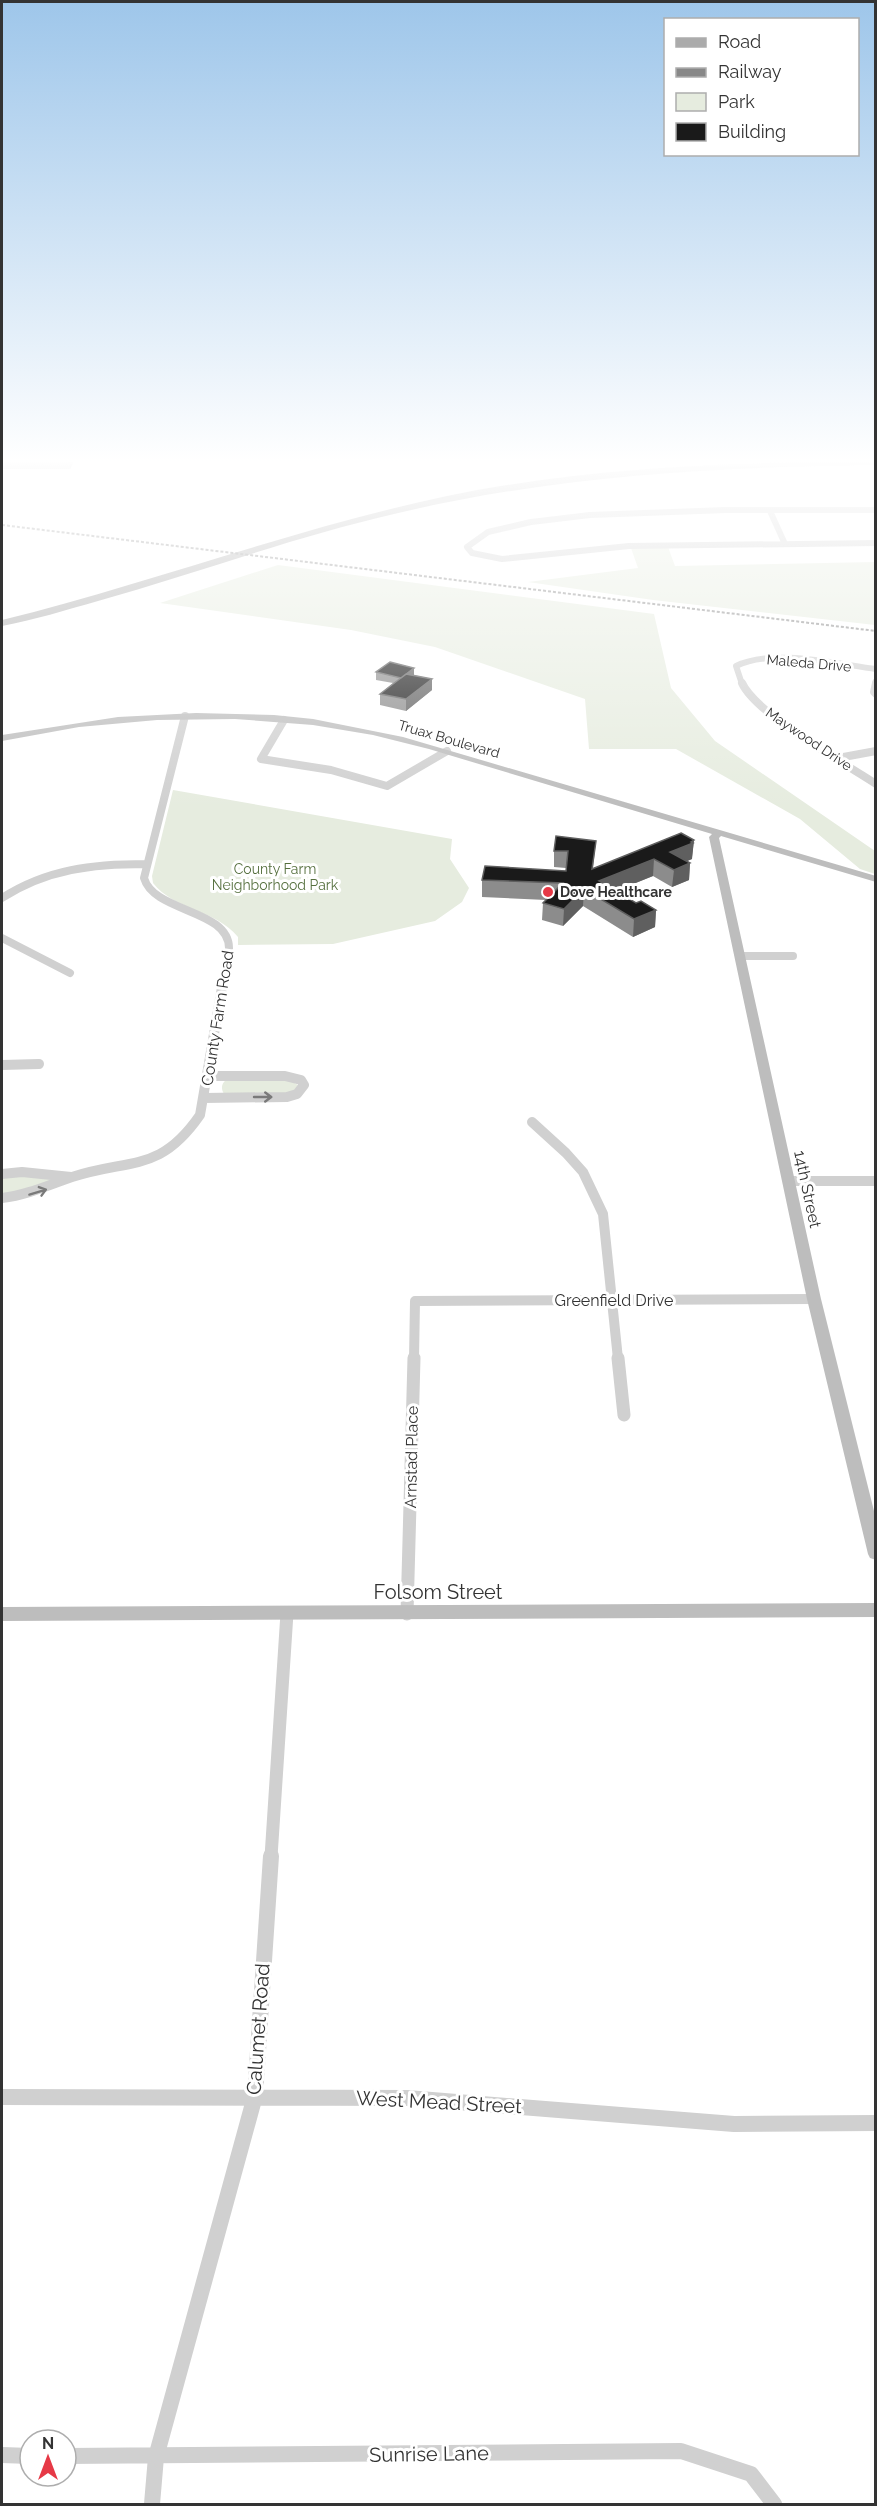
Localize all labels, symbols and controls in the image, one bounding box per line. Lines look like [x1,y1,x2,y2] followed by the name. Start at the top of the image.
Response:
[664,18,859,156] legend
[718,31,761,52] text: Road
[718,61,782,82] text: Railway
[718,91,755,112] text: Park
[718,121,786,142] text: Building
[766,651,852,675] street label: Maleda Drive
[763,704,855,774] street label: Maywood Drive
[396,717,502,761] street label: Truax Boulevard
[212,861,339,893] park label: County Farm Neighborhood Park
[560,884,673,900] place label: Dove Healthcare
[541,885,555,899] marker: Dove Healthcare
[197,949,238,1087] street label: County Farm Road
[252,1091,272,1103] one-way arrow
[790,1149,825,1230] street label: 14th Street
[28,1186,47,1197] one-way arrow
[555,1291,673,1310] street label: Greenfield Drive
[401,1405,422,1509] street label: Arnstad Place
[374,1580,503,1604] street label: Folsom Street
[241,1962,275,2096] street label: Calumet Road
[356,2086,523,2118] street label: West Mead Street
[18,2428,78,2488] north arrow
[42,2434,54,2453] text: N
[369,2441,489,2467] street label: Sunrise Lane

